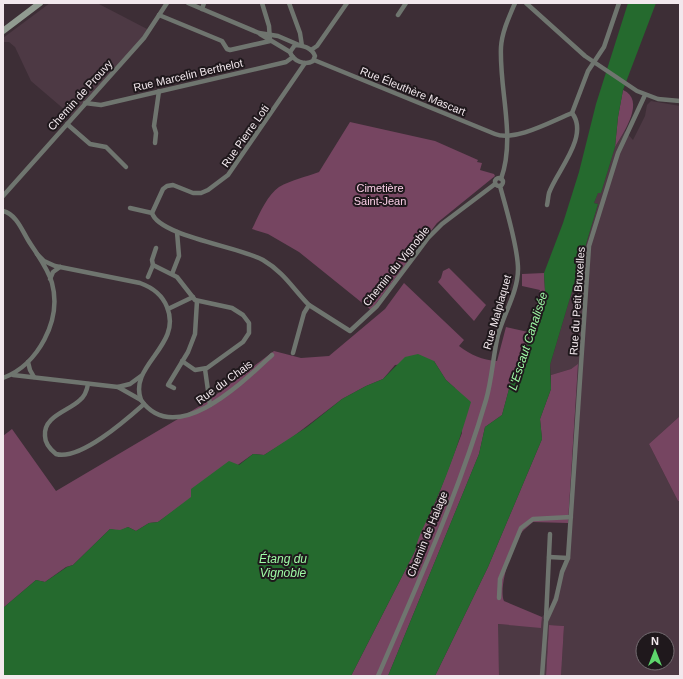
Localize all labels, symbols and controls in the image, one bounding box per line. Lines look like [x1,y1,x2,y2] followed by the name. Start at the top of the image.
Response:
[45,57,115,133] street label: Chemin de Prouvy
[132,57,244,93] street label: Rue Marcelin Berthelot
[359,64,467,118] street label: Rue Éleuthère Mascart
[219,103,271,169] street label: Rue Pierre Loti
[354,182,406,207] park label: Cimetière Saint-Jean
[360,224,432,308] street label: Chemin du Vignoble
[567,246,587,356] street label: Rue du Petit Bruxelles
[481,273,513,351] street label: Rue Malplaquet
[506,290,551,392] water label: L'Escaut Canalisée
[194,357,255,406] street label: Rue du Chais
[404,490,450,578] street label: Chemin de Halage
[259,551,307,580] water label: Étang du Vignoble
[635,631,675,671] north arrow
[651,635,659,647] text: N

